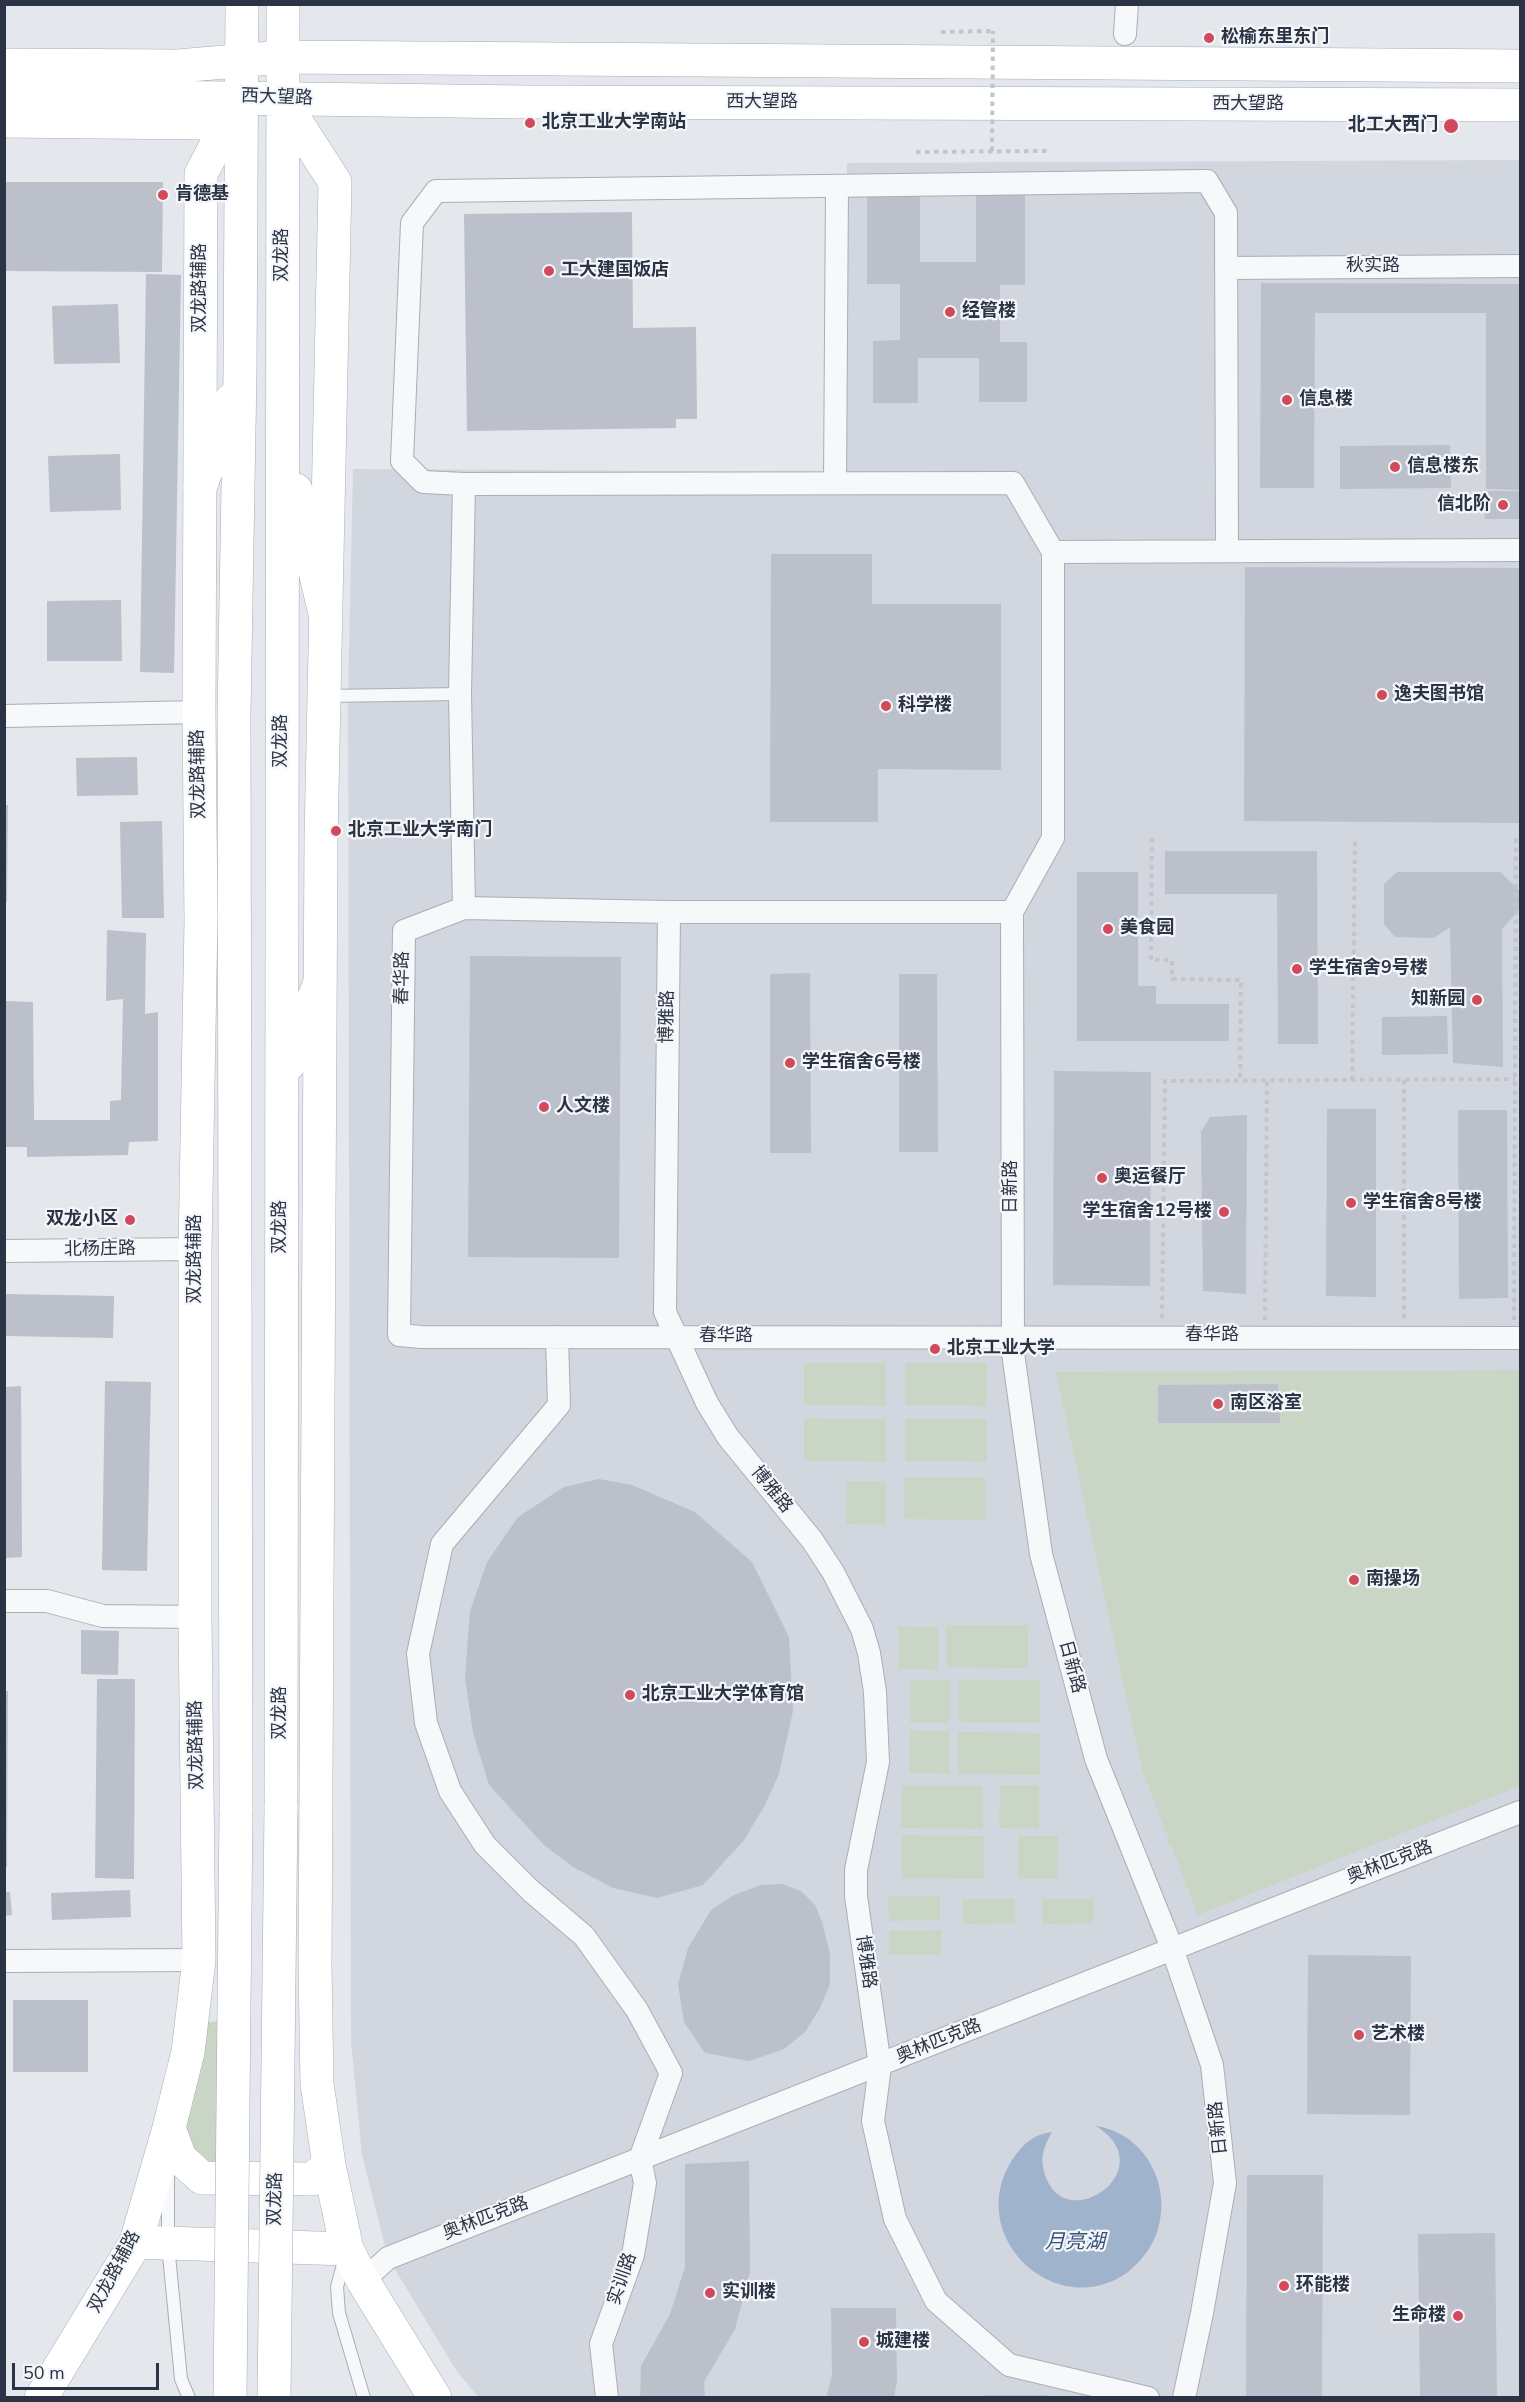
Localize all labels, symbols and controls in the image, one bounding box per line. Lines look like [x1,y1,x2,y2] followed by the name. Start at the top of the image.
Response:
[1221,27,1329,49] place label: 松榆东里东门
[1202,31,1216,45] marker: 松榆东里东门
[241,86,313,110] street label: 西大望路
[726,92,798,114] street label: 西大望路
[1212,94,1284,116] street label: 西大望路
[542,112,686,134] place label: 北京工业大学南站
[1348,115,1438,137] place label: 北工大西门
[523,116,537,130] marker: 北京工业大学南站
[1442,117,1460,135] marker: 北工大西门
[175,184,229,206] place label: 肯德基
[156,188,170,202] marker: 肯德基
[272,228,294,282] street label: 双龙路
[190,243,212,333] street label: 双龙路辅路
[1346,256,1400,278] street label: 秋实路
[561,260,669,282] place label: 工大建国饭店
[542,264,556,278] marker: 工大建国饭店
[962,301,1016,323] place label: 经管楼
[943,305,957,319] marker: 经管楼
[1299,389,1353,411] place label: 信息楼
[1280,393,1294,407] marker: 信息楼
[1407,456,1479,478] place label: 信息楼东
[1388,460,1402,474] marker: 信息楼东
[1437,494,1491,516] place label: 信北阶
[1496,498,1510,512] marker: 信北阶
[1394,684,1484,706] place label: 逸夫图书馆
[1375,688,1389,702] marker: 逸夫图书馆
[898,695,952,717] place label: 科学楼
[879,699,893,713] marker: 科学楼
[271,714,293,768] street label: 双龙路
[187,729,211,819] street label: 双龙路辅路
[348,820,492,842] place label: 北京工业大学南门
[329,824,343,838] marker: 北京工业大学南门
[1120,918,1174,940] place label: 美食园
[1101,922,1115,936] marker: 美食园
[392,951,414,1005] street label: 春华路
[1309,958,1428,980] place label: 学生宿舍9号楼
[1290,962,1304,976] marker: 学生宿舍9号楼
[1411,989,1465,1011] place label: 知新园
[657,990,679,1044] street label: 博雅路
[1470,993,1484,1007] marker: 知新园
[802,1052,921,1074] place label: 学生宿舍6号楼
[783,1056,797,1070] marker: 学生宿舍6号楼
[556,1096,610,1118] place label: 人文楼
[537,1100,551,1114] marker: 人文楼
[1001,1160,1023,1214] street label: 日新路
[1114,1167,1186,1189] place label: 奥运餐厅
[1095,1171,1109,1185] marker: 奥运餐厅
[1363,1192,1482,1214] place label: 学生宿舍8号楼
[1344,1196,1358,1210] marker: 学生宿舍8号楼
[270,1200,292,1254] street label: 双龙路
[1082,1201,1212,1223] place label: 学生宿舍12号楼
[1217,1205,1231,1219] marker: 学生宿舍12号楼
[46,1209,118,1231] place label: 双龙小区
[123,1213,137,1227] marker: 双龙小区
[185,1214,207,1304] street label: 双龙路辅路
[64,1239,136,1261] street label: 北杨庄路
[1185,1325,1239,1347] street label: 春华路
[699,1326,753,1348] street label: 春华路
[947,1338,1055,1360] place label: 北京工业大学
[928,1342,942,1356] marker: 北京工业大学
[1230,1393,1302,1415] place label: 南区浴室
[1211,1397,1225,1411] marker: 南区浴室
[746,1462,796,1518] street label: 博雅路
[1366,1569,1420,1591] place label: 南操场
[1347,1573,1361,1587] marker: 南操场
[1054,1638,1088,1696] street label: 日新路
[642,1684,804,1706] place label: 北京工业大学体育馆
[270,1686,292,1740] street label: 双龙路
[623,1688,637,1702] marker: 北京工业大学体育馆
[185,1700,209,1790] street label: 双龙路辅路
[1344,1837,1436,1889] street label: 奥林匹克路
[851,1934,879,1990] street label: 博雅路
[893,2015,985,2069] street label: 奥林匹克路
[1371,2024,1425,2046] place label: 艺术楼
[1352,2028,1366,2042] marker: 艺术楼
[1205,2100,1233,2156] street label: 日新路
[265,2172,287,2226] street label: 双龙路
[440,2193,532,2245] street label: 奥林匹克路
[84,2227,146,2317] street label: 双龙路辅路
[1045,2231,1105,2255] water label: 月亮湖
[604,2250,642,2308] street label: 实训路
[1296,2275,1350,2297] place label: 环能楼
[1277,2279,1291,2293] marker: 环能楼
[722,2282,776,2304] place label: 实训楼
[703,2286,717,2300] marker: 实训楼
[1392,2305,1446,2327] place label: 生命楼
[1451,2309,1465,2323] marker: 生命楼
[876,2331,930,2353] place label: 城建楼
[857,2335,871,2349] marker: 城建楼
[15,2351,162,2389] scale bar
[23,2361,65,2385] text: 50 m

